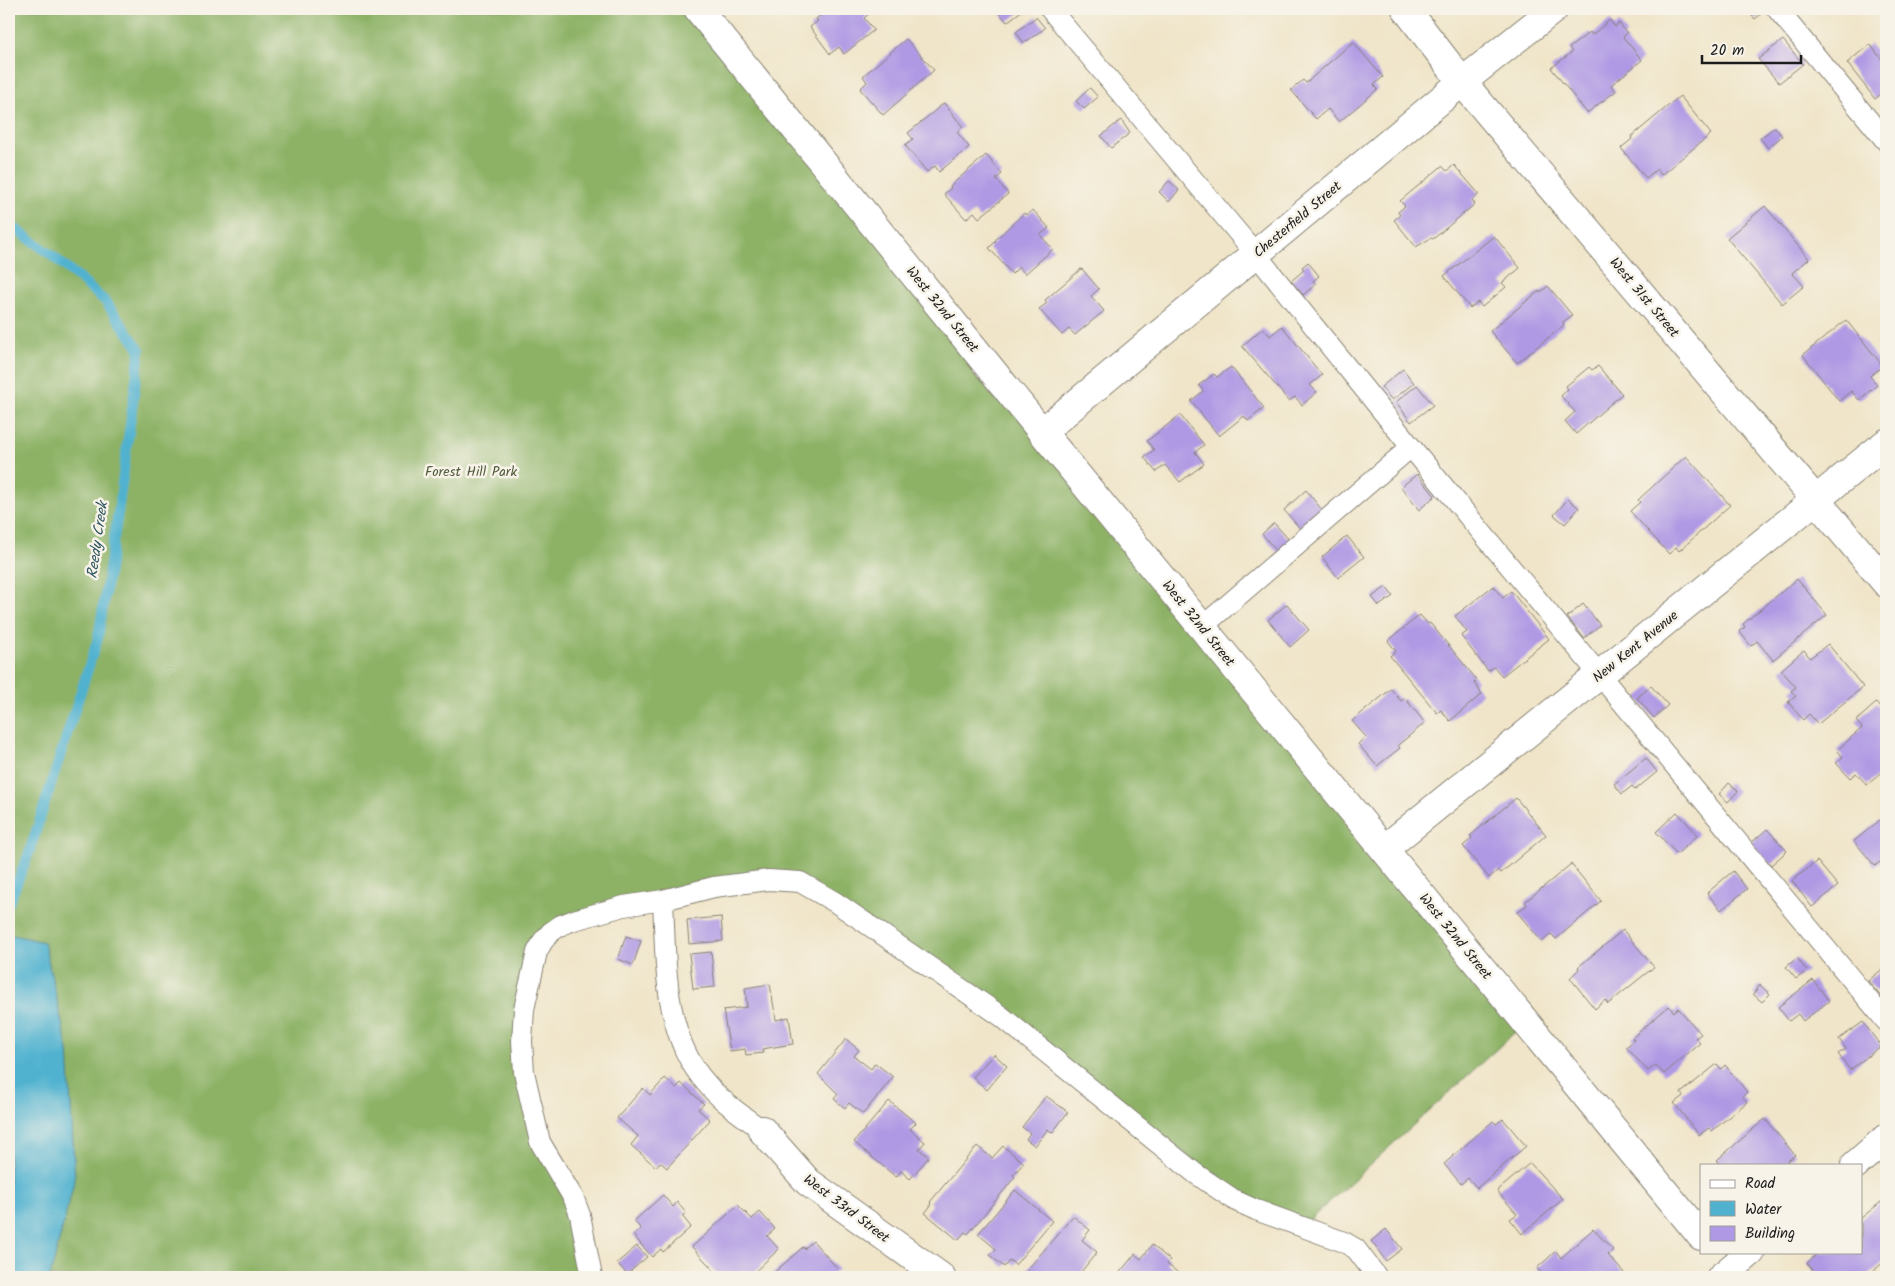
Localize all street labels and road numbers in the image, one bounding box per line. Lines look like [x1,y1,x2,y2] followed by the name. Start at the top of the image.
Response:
[1249,176,1347,263] street label: Chesterfield Street
[1604,253,1685,343] street label: West 31st Street
[900,262,984,358] street label: West 32nd Street
[1156,576,1240,672] street label: West 32nd Street
[1588,605,1684,688] street label: New Kent Avenue
[1413,889,1497,985] street label: West 32nd Street
[799,1169,895,1249] street label: West 33rd Street

